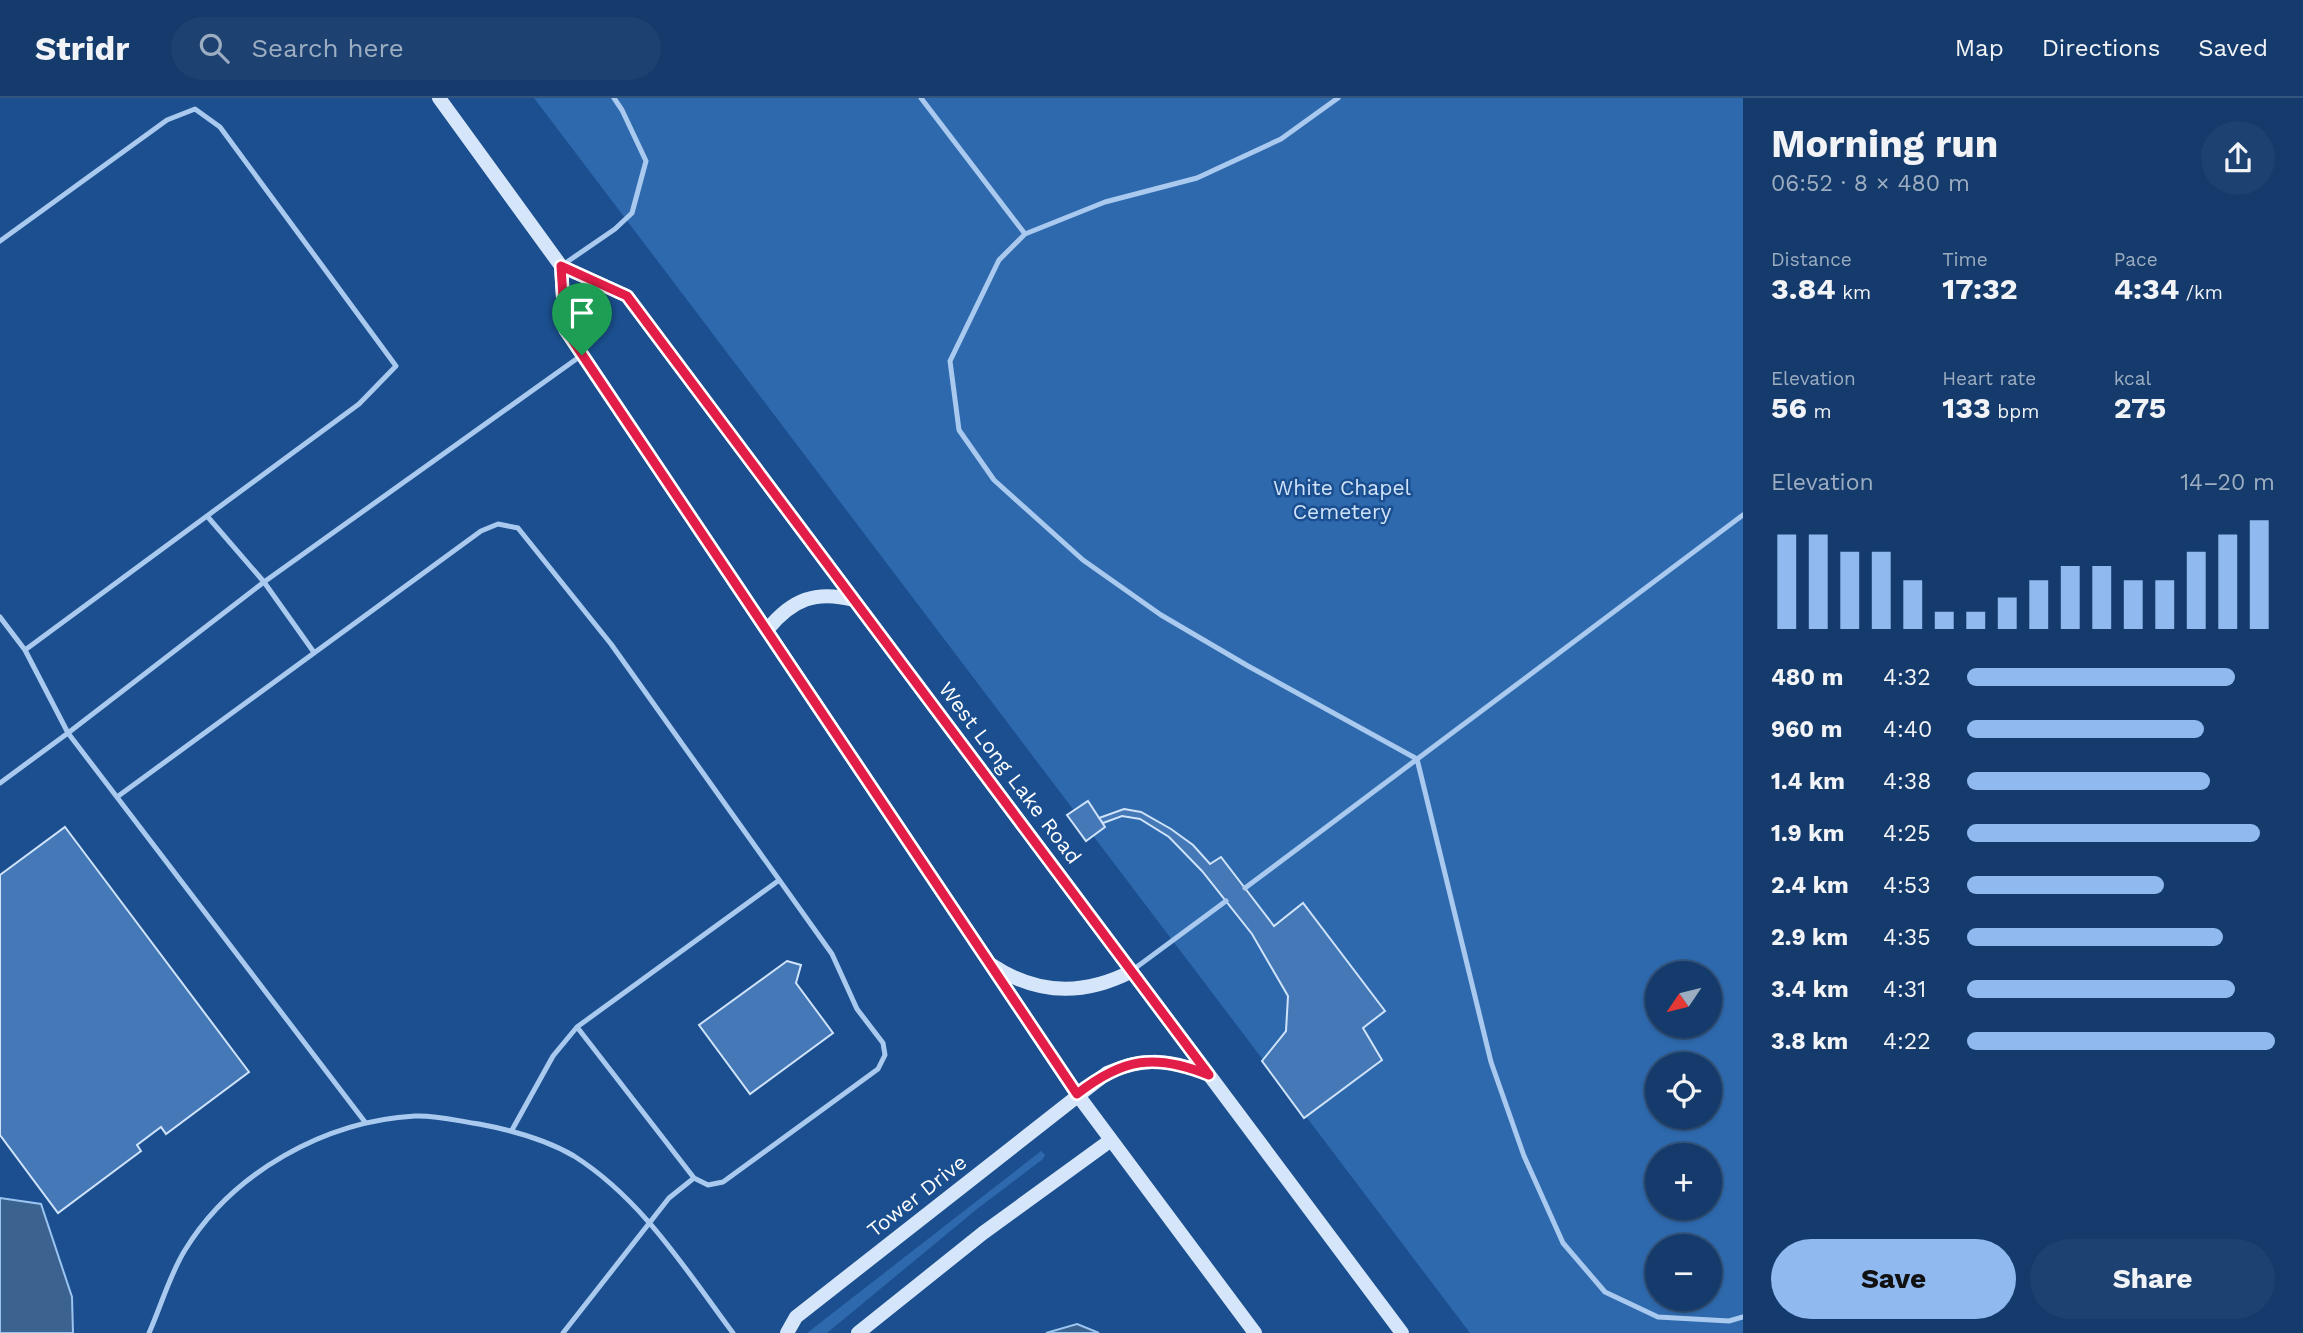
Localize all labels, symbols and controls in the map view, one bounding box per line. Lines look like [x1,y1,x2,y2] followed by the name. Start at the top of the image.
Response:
[171,17,661,80] search box
[35,29,129,68] text: Stridr
[195,29,233,67] icon: search
[251,33,404,63] text: Search here
[1955,34,2004,62] text: Map
[2042,34,2160,62] text: Directions
[2198,34,2268,62] text: Saved
[2201,121,2275,195] button: share
[1771,122,1998,166] text: Morning run
[1771,170,1970,197] text: 06:52 · 8 × 480 m
[1771,248,1852,271] text: Distance
[1942,248,1988,271] text: Time
[2114,248,2158,271] text: Pace
[1771,271,1836,306] text: 3.84
[1942,271,2018,306] text: 17:32
[2114,271,2179,306] text: 4:34
[1836,281,1871,304] text: km
[2179,281,2223,304] text: /km
[552,283,612,355] pin
[563,294,601,332] icon: arrive
[1771,367,1856,390] text: Elevation
[1942,367,2036,390] text: Heart rate
[2114,367,2151,390] text: kcal
[1771,390,1807,425] text: 56
[1942,390,1991,425] text: 133
[2114,390,2166,425] text: 275
[1807,400,1832,423] text: m
[1991,400,2039,423] text: bpm
[1771,469,1874,496] text: Elevation
[2180,469,2275,496] text: 14–20 m
[1273,475,1411,524] park label: White Chapel Cemetery
[1771,664,1843,691] text: 480 m
[1883,664,1931,691] text: 4:32
[934,677,1087,869] street label: West Long Lake Road
[1771,716,1842,743] text: 960 m
[1883,716,1932,743] text: 4:40
[1771,768,1845,795] text: 1.4 km
[1883,768,1931,795] text: 4:38
[1771,820,1844,847] text: 1.9 km
[1883,820,1931,847] text: 4:25
[1771,872,1849,899] text: 2.4 km
[1883,872,1931,899] text: 4:53
[1771,924,1848,951] text: 2.9 km
[1883,924,1931,951] text: 4:35
[1645,961,1722,1038] north arrow
[1645,961,1722,1311] map controls
[1771,976,1849,1003] text: 3.4 km
[1883,976,1926,1003] text: 4:31
[1771,1028,1848,1055] text: 3.8 km
[1883,1028,1931,1055] text: 4:22
[1645,1052,1722,1129] button: locate
[1645,1143,1722,1220] button: +
[862,1149,971,1242] street label: Tower Drive
[1645,1234,1722,1311] button: −
[1771,1239,2016,1319] button: Save
[2030,1239,2275,1319] button: Share

